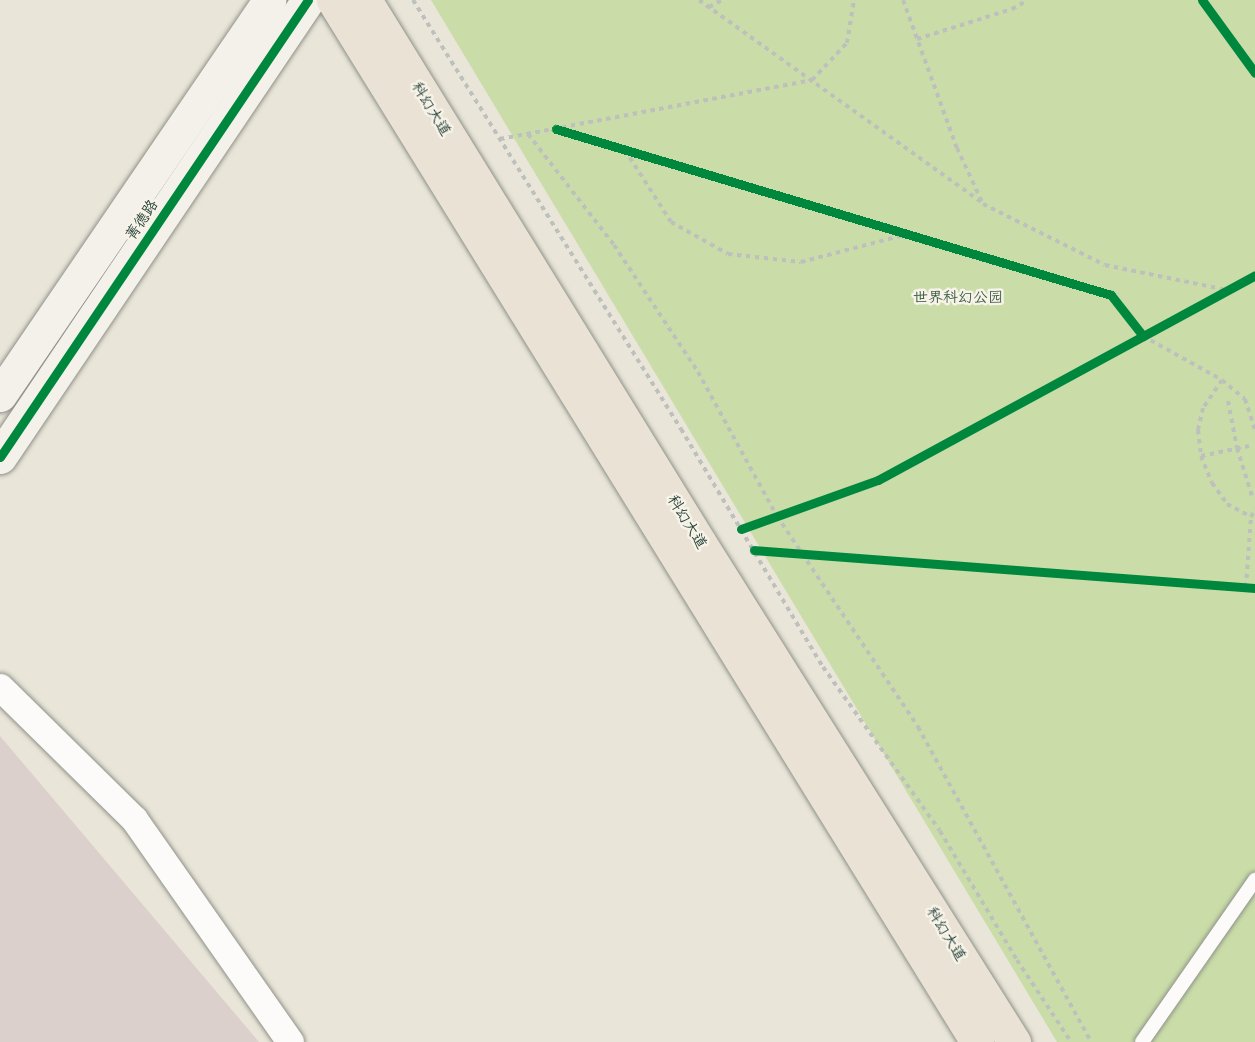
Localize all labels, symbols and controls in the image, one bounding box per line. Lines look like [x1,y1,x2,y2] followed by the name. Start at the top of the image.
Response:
[407,79,455,139] street label: 科幻大道
[122,196,162,244] street label: 菁德路
[913,289,1003,307] park label: 世界科幻公园
[663,492,711,552] street label: 科幻大道
[922,904,970,964] street label: 科幻大道

